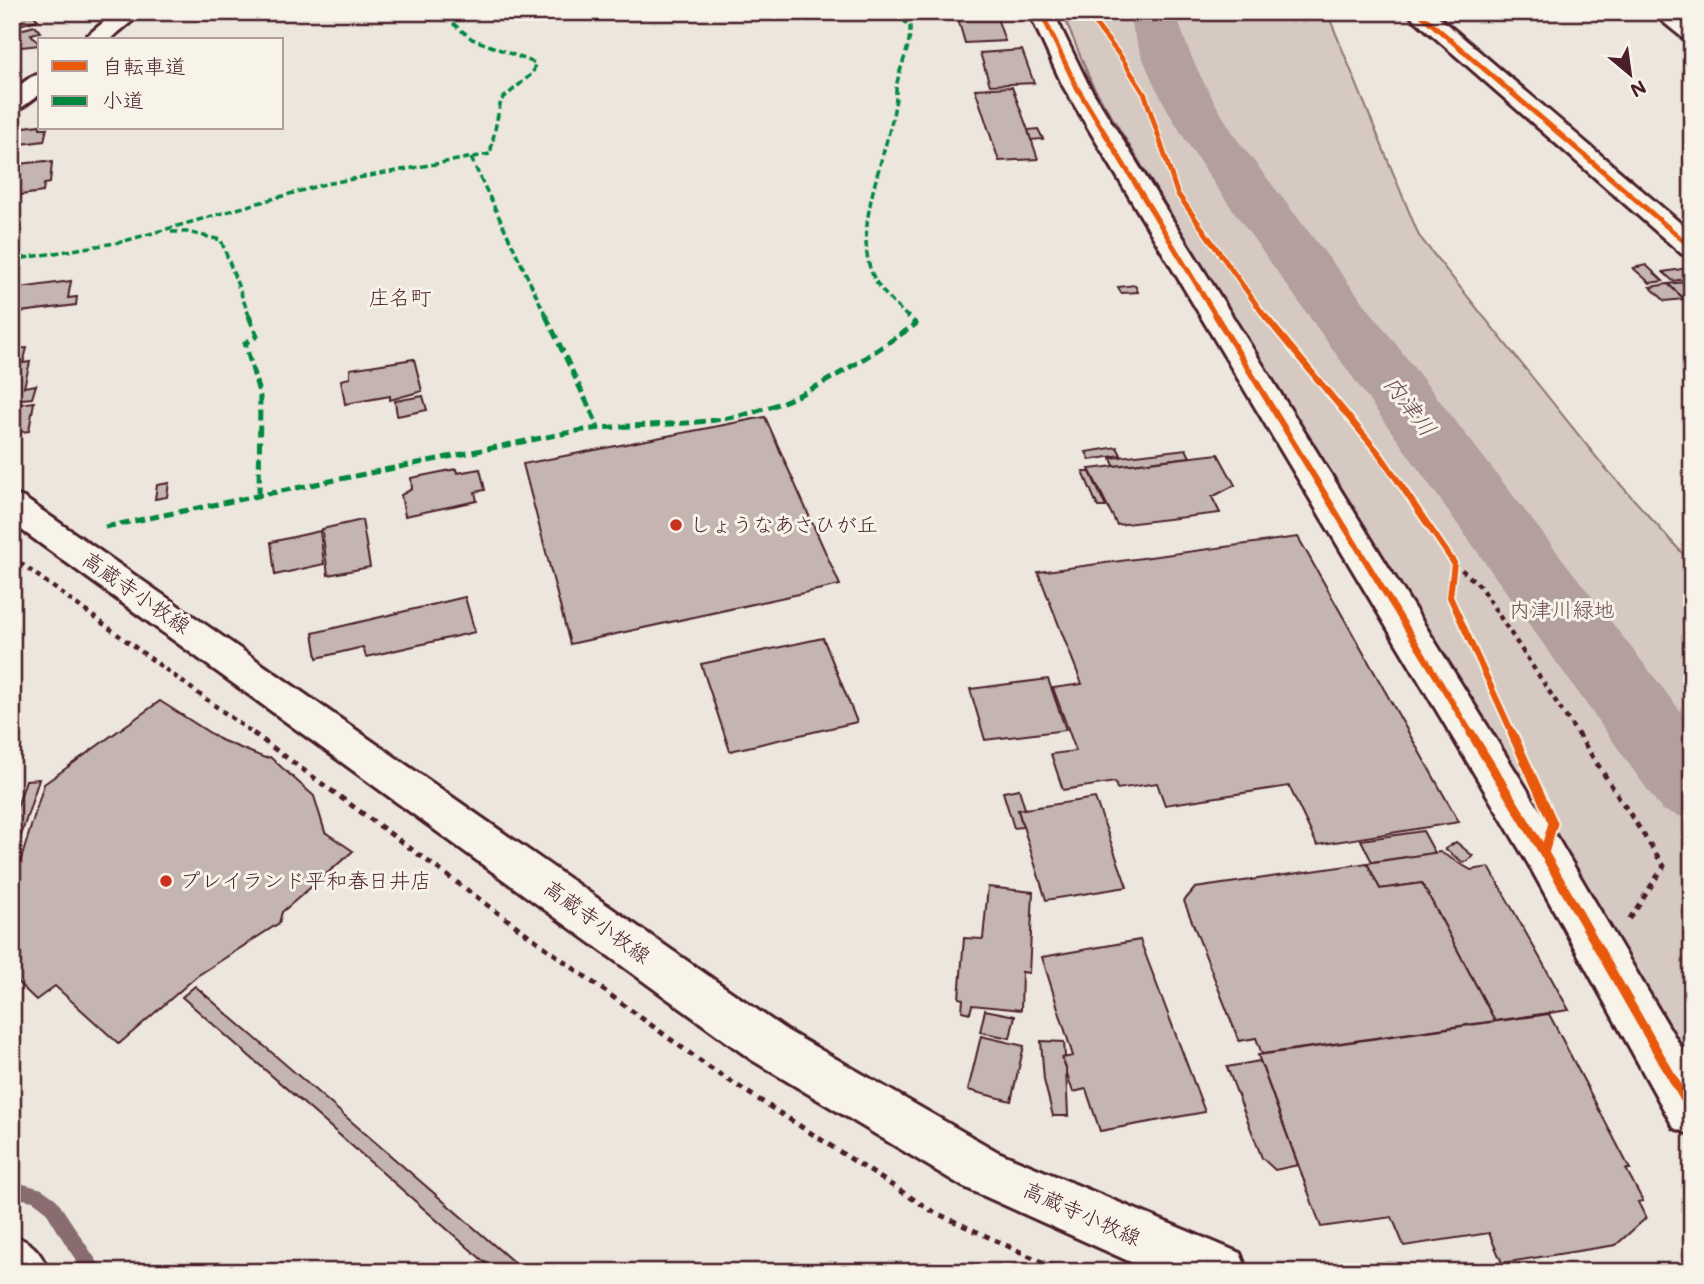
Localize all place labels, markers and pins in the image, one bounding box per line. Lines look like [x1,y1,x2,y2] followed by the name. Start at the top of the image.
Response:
[690,510,878,537] place label: しょうなあさひが丘
[668,517,684,533] marker: しょうなあさひが丘
[180,866,431,893] place label: プレイランド平和春日井店
[158,873,174,889] marker: プレイランド平和春日井店

